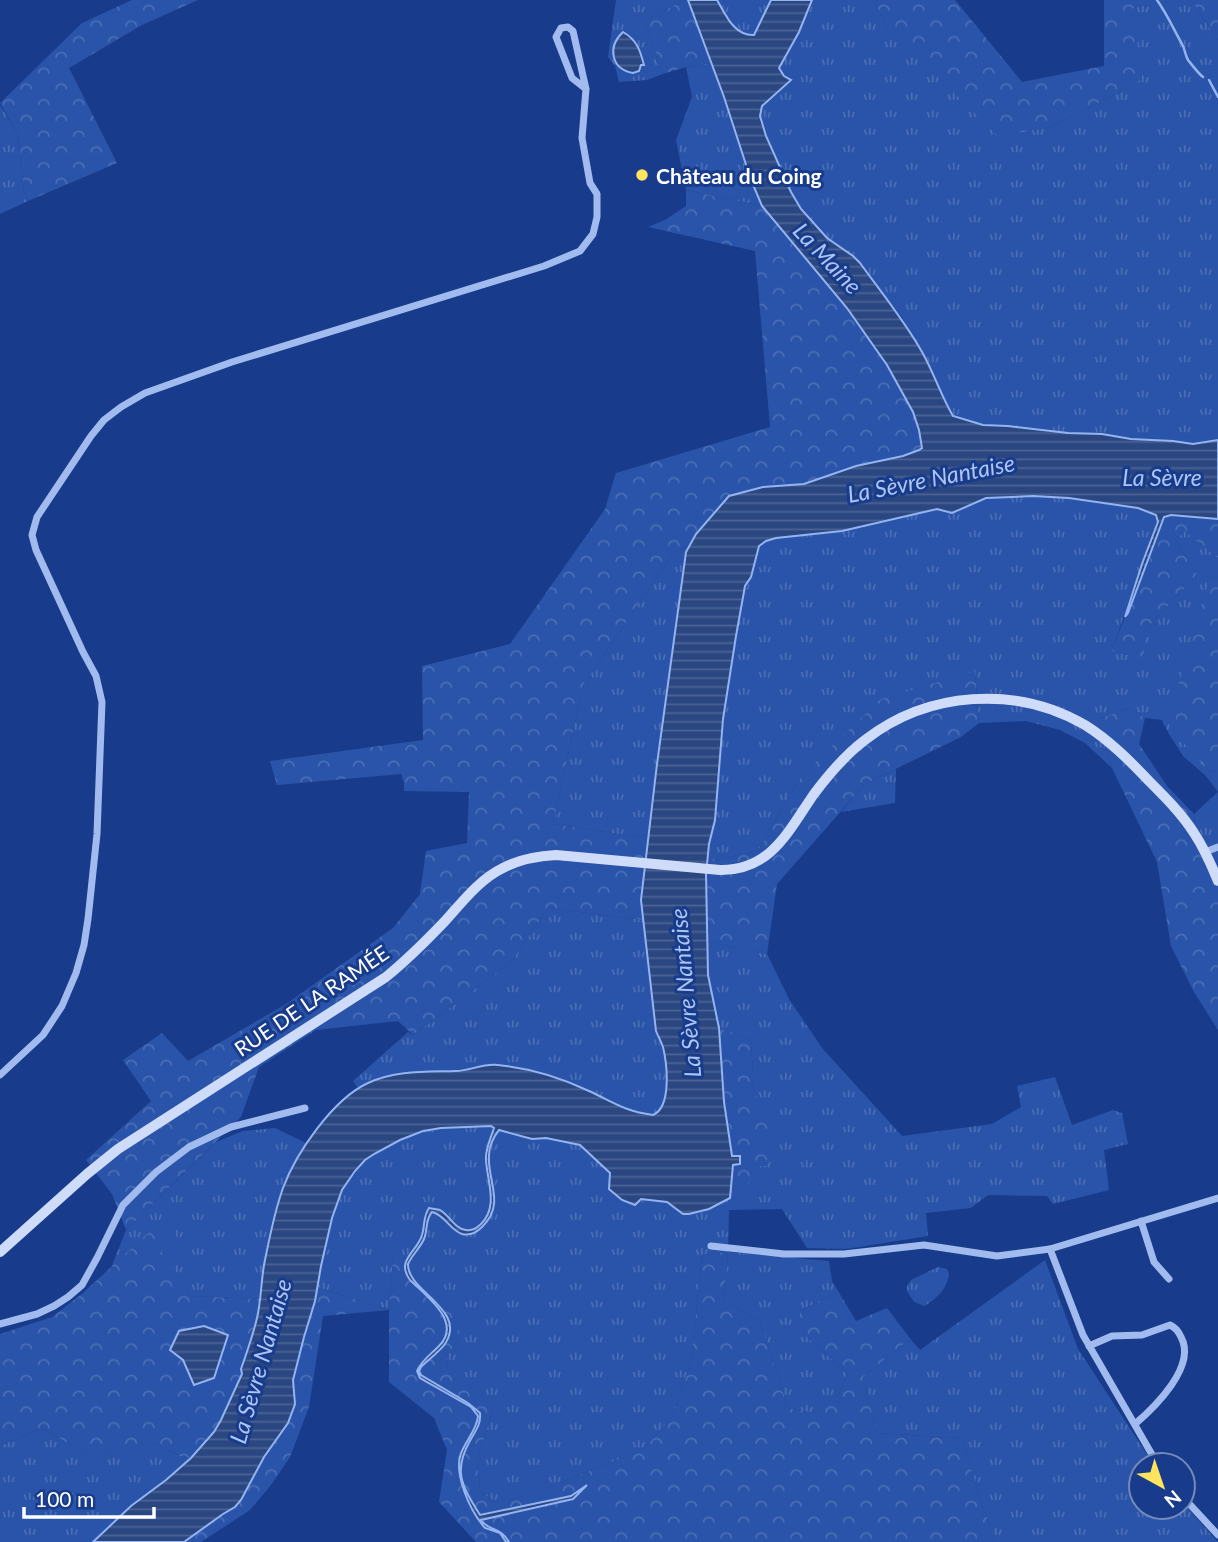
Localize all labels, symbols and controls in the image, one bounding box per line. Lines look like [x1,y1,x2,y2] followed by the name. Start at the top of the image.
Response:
[656,163,822,188] place label: Château du Coing
[634,167,650,183] marker: Château du Coing
[788,216,868,300] water label: La Maine
[845,448,1017,508] water label: La Sèvre Nantaise
[1122,463,1202,491] water label: La Sèvre
[664,907,706,1079] water label: La Sèvre Nantaise
[229,939,393,1061] street label: RUE DE LA RAMÉE
[223,1276,297,1446] water label: La Sèvre Nantaise
[1127,1451,1197,1521] north arrow
[24,1476,154,1520] scale bar
[35,1486,94,1511] text: 100 m
[1160,1486,1186,1513] text: N

